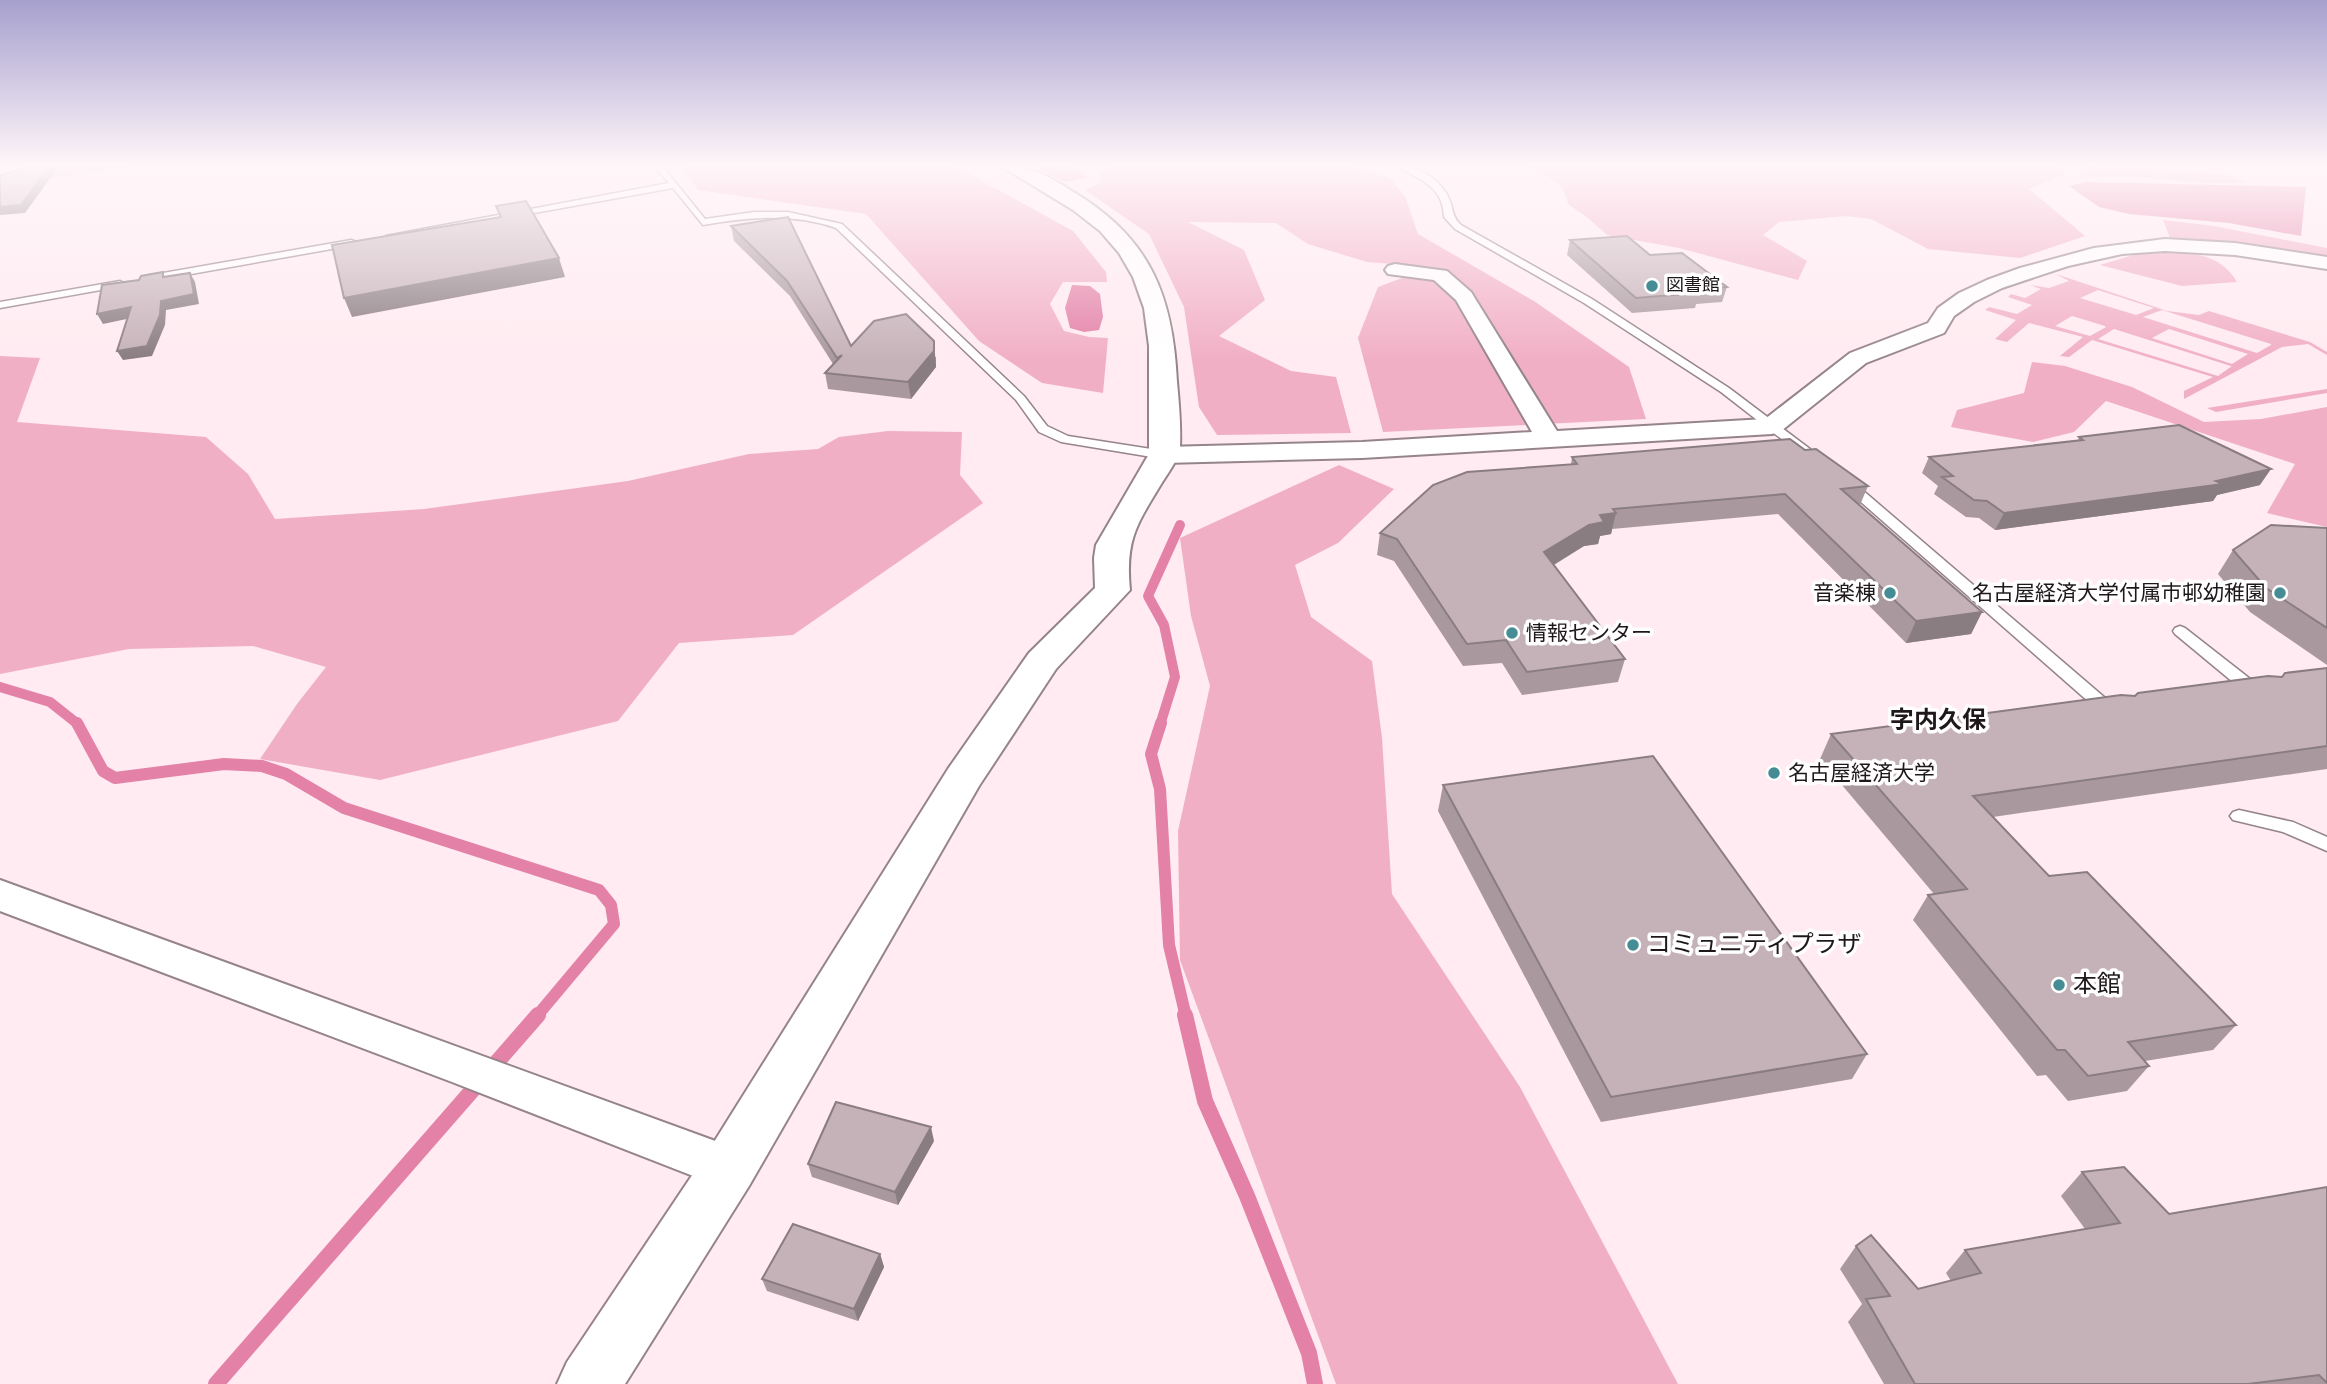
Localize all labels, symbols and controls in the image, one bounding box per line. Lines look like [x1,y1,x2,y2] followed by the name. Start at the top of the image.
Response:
[1666,276,1720,295] place label: 図書館
[1644,278,1660,294] marker: 図書館
[1813,582,1876,604] place label: 音楽棟
[1972,582,2266,604] place label: 名古屋経済大学付属市邨幼稚園
[1882,585,1898,601] marker: 音楽棟
[2272,585,2288,601] marker: 名古屋経済大学付属市邨幼稚園
[1526,622,1652,644] place label: 情報センター
[1504,625,1520,641] marker: 情報センター
[1890,707,1986,733] district label: 字内久保
[1788,762,1935,784] place label: 名古屋経済大学
[1766,765,1782,781] marker: 名古屋経済大学
[1647,932,1862,957] place label: コミュニティプラザ
[1625,937,1641,953] marker: コミュニティプラザ
[2073,971,2121,997] place label: 本館
[2051,977,2067,993] marker: 本館

